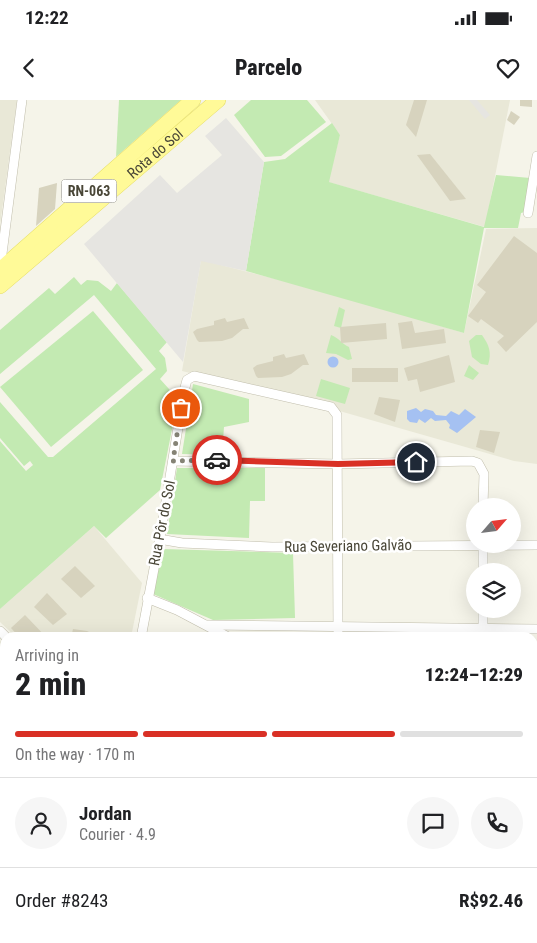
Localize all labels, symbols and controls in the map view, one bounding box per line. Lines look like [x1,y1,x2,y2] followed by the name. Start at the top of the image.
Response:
[25,6,69,29] text: 12:22
[15,54,43,82] icon: back
[494,54,522,82] icon: heart
[235,55,302,80] text: Parcelo
[124,125,187,182] street label: Rota do Sol
[62,180,116,202] road number: RN-063
[160,387,202,429] pin
[167,394,195,422] icon: bag
[192,435,242,485] courier
[395,441,437,483] pin
[203,446,231,474] icon: car
[402,448,430,476] icon: home
[145,479,179,567] street label: Rua Pôr do Sol
[466,498,521,552] north arrow
[466,498,521,618] map controls
[284,536,412,556] street label: Rua Severiano Galvão
[466,563,521,618] button: layers
[15,646,79,665] text: Arriving in
[425,663,523,686] text: 12:24–12:29
[15,665,86,703] text: 2 min
[15,745,135,764] text: On the way · 170 m
[15,797,67,849] button: person
[407,797,459,849] button: chat
[471,797,523,849] button: phone
[79,802,132,825] text: Jordan
[79,825,156,844] text: Courier · 4.9
[15,889,108,912] text: Order #8243
[459,889,523,912] text: R$92.46

